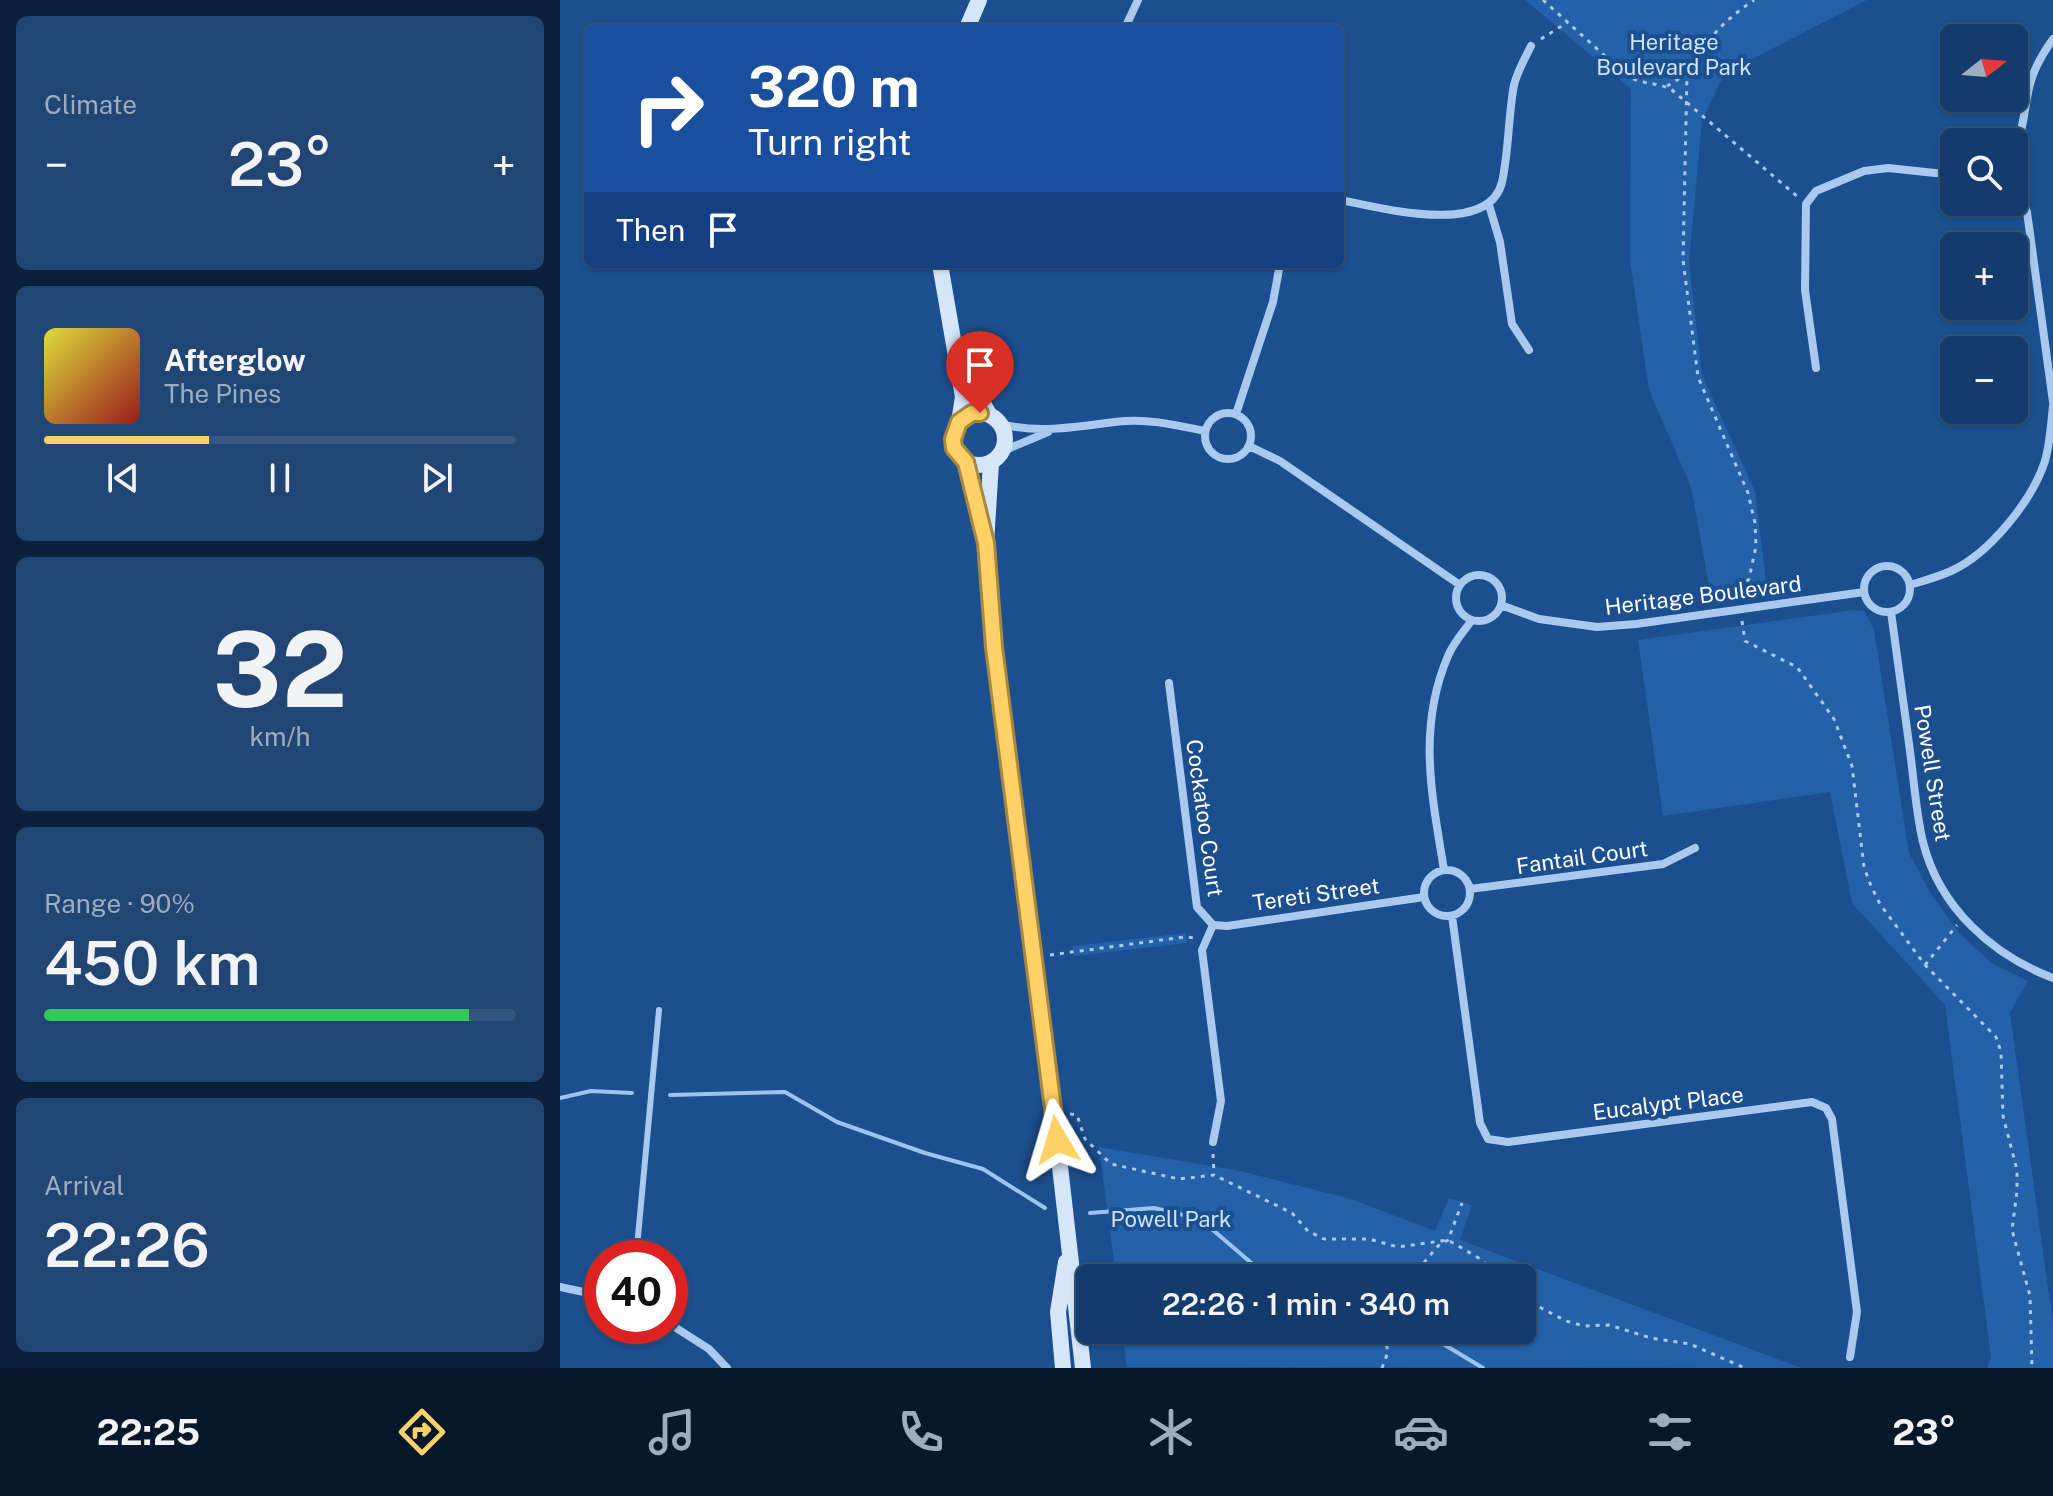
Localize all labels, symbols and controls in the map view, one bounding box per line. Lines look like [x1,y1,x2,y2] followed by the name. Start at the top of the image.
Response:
[1940,24,2028,112] north arrow
[1940,24,2028,424] map controls
[1596,29,1752,80] park label: Heritage Boulevard Park
[748,54,920,120] text: 320 m
[616,56,720,160] icon: right
[44,89,137,120] text: Climate
[748,121,911,163] text: Turn right
[1940,128,2028,216] button: search
[228,129,332,200] text: 23°
[44,139,68,191] text: −
[492,139,516,191] text: +
[701,208,745,252] icon: arrive
[616,212,685,248] text: Then
[1940,232,2028,320] button: +
[946,331,1014,413] pin
[1940,336,2028,424] button: −
[164,342,306,378] text: Afterglow
[958,343,1002,387] icon: arrive
[164,378,281,409] text: The Pines
[101,456,145,500] icon: previous
[258,456,302,500] icon: pause
[415,456,459,500] icon: next
[1603,570,1803,620] street label: Heritage Boulevard
[212,608,348,730] text: 32
[1909,703,1957,843] street label: Powell Street
[249,721,311,752] text: km/h
[1181,738,1229,898] street label: Cockatoo Court
[1514,835,1650,879] street label: Fantail Court
[1251,872,1381,916] street label: Tereti Street
[44,888,195,919] text: Range · 90%
[44,928,261,999] text: 450 km
[1591,1081,1745,1125] street label: Eucalypt Place
[1015,1098,1099,1182] position arrow
[44,1170,124,1201] text: Arrival
[1111,1206,1231,1232] park label: Powell Park
[44,1210,210,1281] text: 22:26
[584,1240,688,1344] speed limit sign: 40
[1162,1286,1450,1322] text: 22:26 · 1 min · 340 m
[394,1404,450,1460] icon: directions
[644,1404,700,1460] icon: music
[893,1404,949,1460] icon: phone
[1143,1404,1199,1460] icon: climate
[1393,1404,1449,1460] icon: car
[1642,1404,1698,1460] icon: filters
[97,1411,200,1453] text: 22:25
[1892,1411,1956,1453] text: 23°

